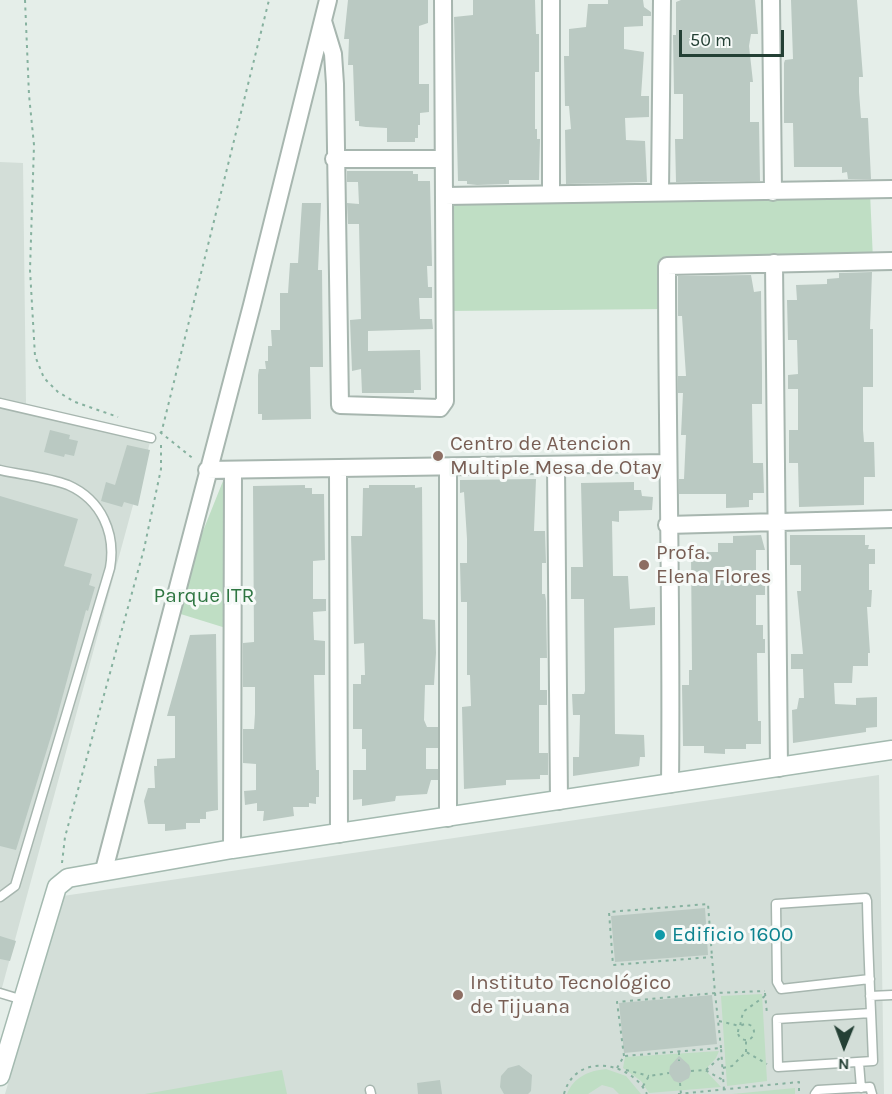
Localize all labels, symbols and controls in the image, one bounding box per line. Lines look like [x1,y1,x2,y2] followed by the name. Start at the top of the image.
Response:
[682,18,787,56] scale bar
[690,29,732,51] text: 50 m
[450,431,662,481] place label: Centro de Atencion Multiple Mesa de Otay
[431,449,445,463] marker: Centro de Atencion Multiple Mesa de Otay
[656,540,771,590] place label: Profa. Elena Flores
[637,558,651,572] marker: Profa. Elena Flores
[154,583,254,609] park label: Parque ITR
[672,922,793,948] place label: Edificio 1600
[653,928,667,942] marker: Edificio 1600
[470,970,671,1020] place label: Instituto Tecnológico de Tijuana
[451,988,465,1002] marker: Instituto Tecnológico de Tijuana
[814,1016,874,1076] north arrow
[838,1055,850,1074] text: N

